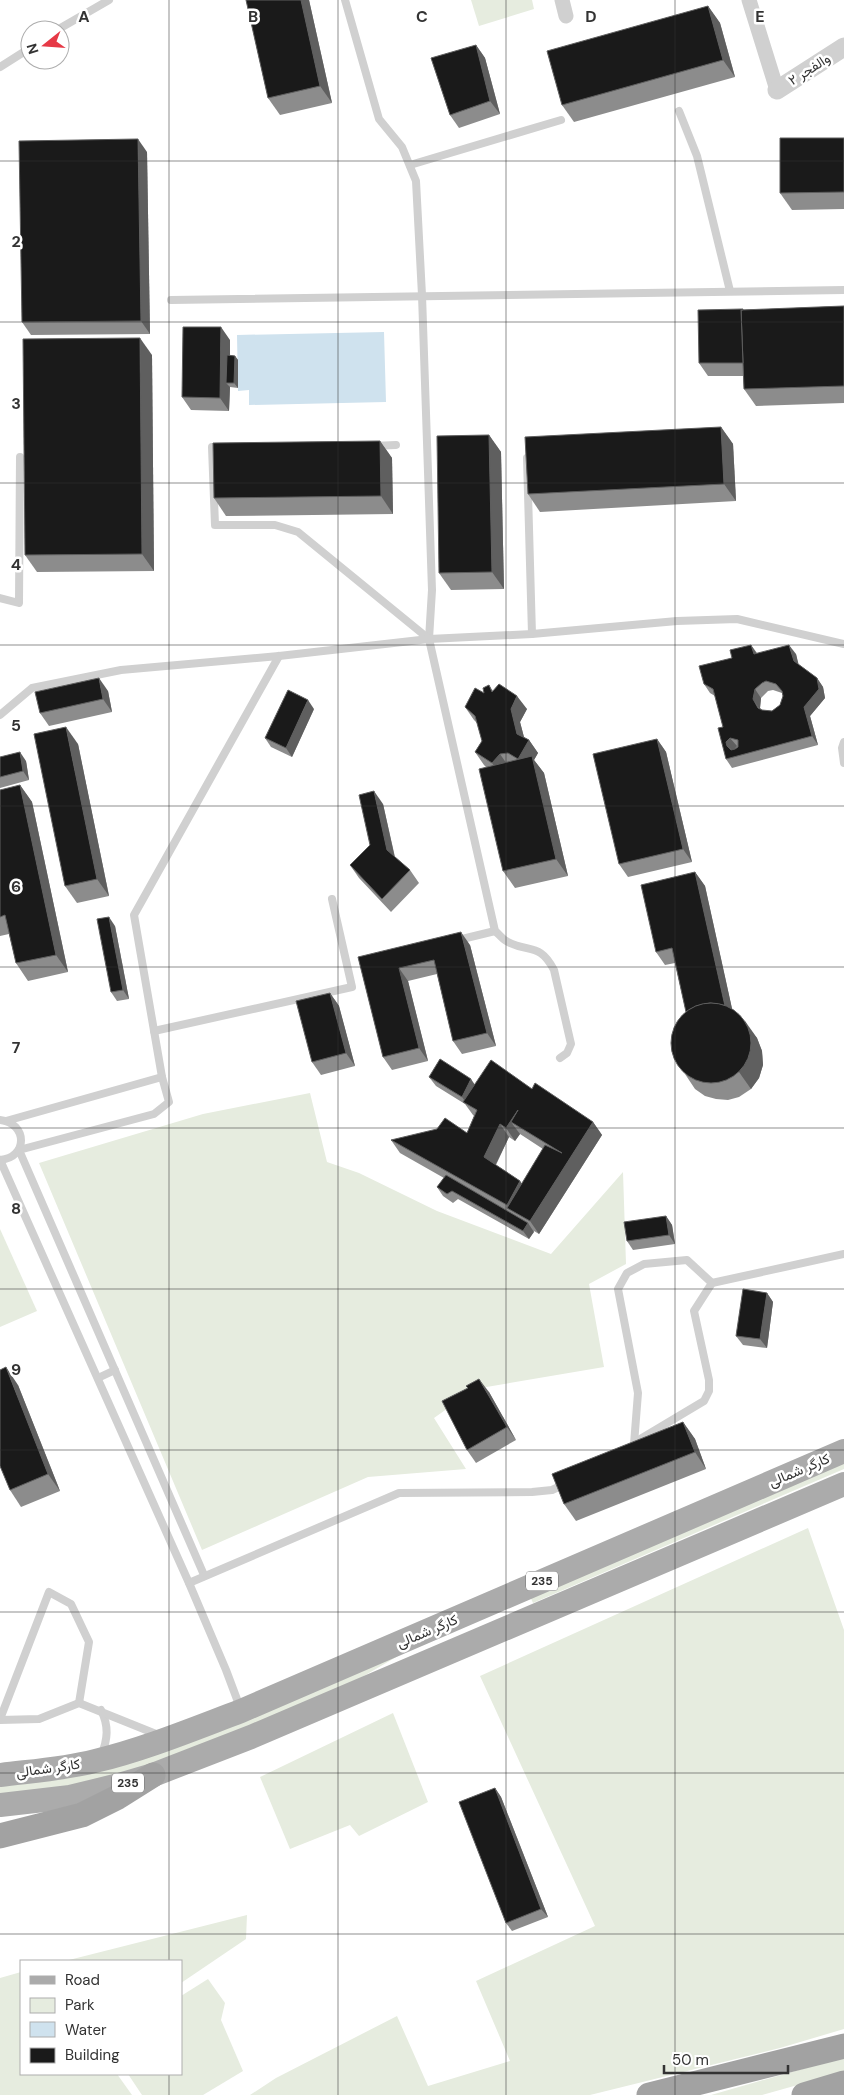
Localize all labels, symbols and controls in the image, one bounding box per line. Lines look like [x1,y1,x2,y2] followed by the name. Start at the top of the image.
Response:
[78,6,90,27] text: A
[248,6,258,27] text: B
[416,6,428,27] text: C
[585,6,597,27] text: D
[755,6,765,27] text: E
[20,20,70,70] north arrow
[22,41,43,56] text: N
[785,49,833,89] street label: والفجر ۲
[11,231,21,252] text: 2
[11,393,21,414] text: 3
[11,554,21,575] text: 4
[11,715,21,736] text: 5
[11,876,21,897] text: 6
[12,1037,21,1058] text: 7
[11,1198,21,1219] text: 8
[11,1359,21,1380] text: 9
[766,1449,832,1491] street label: کارگر شمالی
[526,1572,558,1590] road number: 235
[394,1610,460,1652] street label: کارگر شمالی
[15,1755,81,1781] street label: کارگر شمالی
[112,1774,144,1792] road number: 235
[20,1960,182,2075] legend
[65,1970,100,1990] text: Road
[65,1995,95,2015] text: Park
[65,2020,107,2040] text: Water
[664,2042,788,2074] scale bar
[65,2045,120,2065] text: Building
[672,2050,709,2070] text: 50 m

